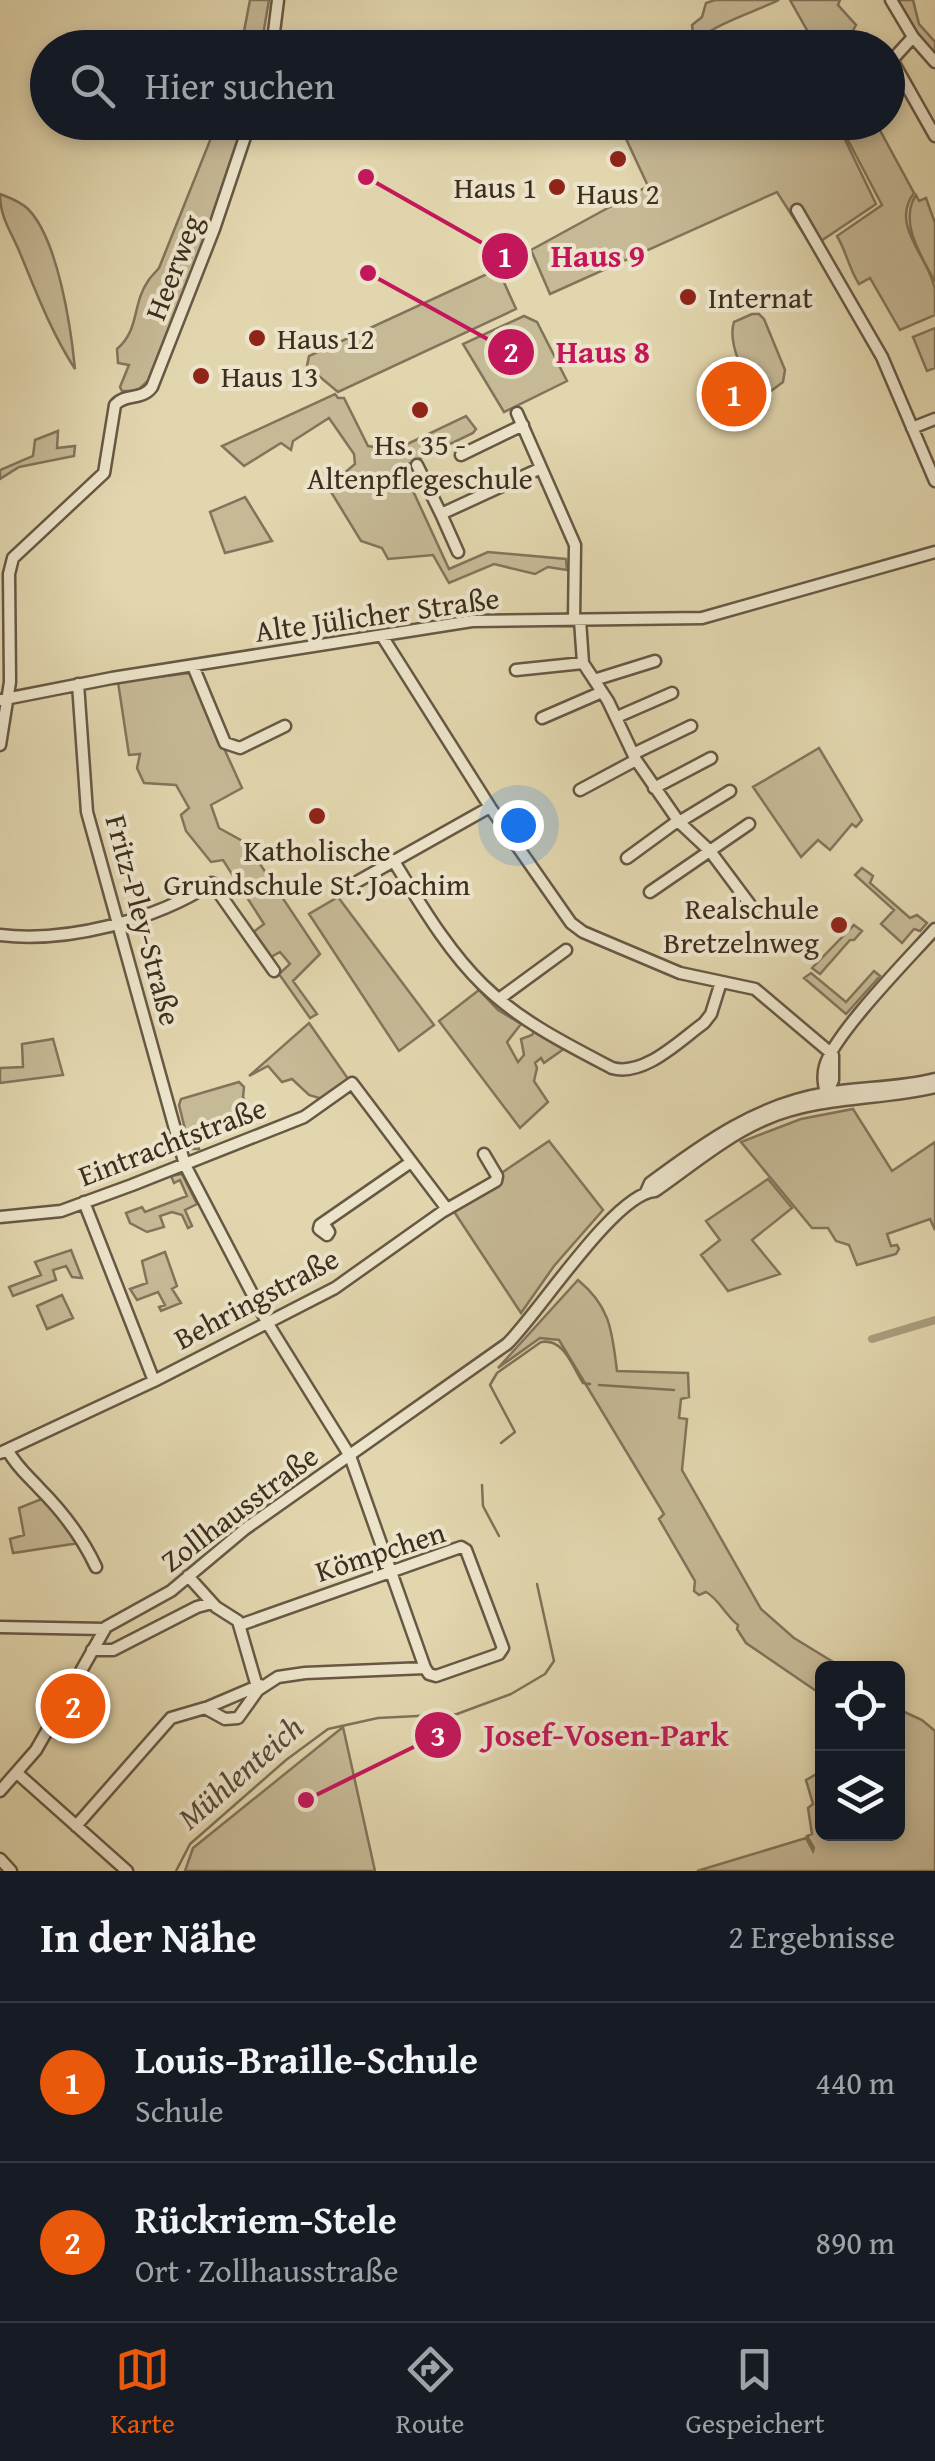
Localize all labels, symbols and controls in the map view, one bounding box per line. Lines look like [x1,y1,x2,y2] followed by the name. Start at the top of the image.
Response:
[30,30,905,140] search box
[145,57,335,113] text: Hier suchen
[65,58,120,113] icon: search
[607,148,629,170] marker: Haus 2
[454,165,537,209] place label: Haus 1
[576,171,660,215] place label: Haus 2
[546,176,568,198] marker: Haus 1
[133,208,213,326] street label: Heerweg
[480,225,665,287] callout: Haus 9
[551,232,645,279] text: Haus 9
[497,234,513,278] text: 1
[708,275,813,319] place label: Internat
[677,286,699,308] marker: Internat
[277,316,375,360] place label: Haus 12
[486,321,670,383] callout: Haus 8
[246,327,268,349] marker: Haus 12
[556,328,650,375] text: Haus 8
[503,329,519,373] text: 2
[221,354,319,398] place label: Haus 13
[702,356,766,432] pin: 1
[190,365,212,387] marker: Haus 13
[409,399,431,421] marker: Hs. 35 - Altenpflegeschule
[307,422,533,500] place label: Hs. 35 - Altenpflegeschule
[252,575,502,653] street label: Alte Jülicher Straße
[493,800,544,851] your location
[306,805,328,827] marker: Katholische Grundschule St. Joachim
[95,810,193,1030] street label: Fritz-Pley-Straße
[164,828,471,906] place label: Katholische Grundschule St. Joachim
[663,886,819,964] place label: Realschule Bretzelnweg
[828,914,850,936] marker: Realschule Bretzelnweg
[72,1085,272,1197] street label: Eintrachtstraße
[166,1236,346,1360] street label: Behringstraße
[151,1434,327,1582] street label: Zollhausstraße
[309,1509,451,1593] street label: Kömpchen
[815,1661,905,1841] map controls
[815,1661,905,1751] button: locate
[40,1668,106,1744] pin: 2
[167,1704,313,1840] water label: Mühlenteich
[413,1704,748,1766] callout: Josef-Vosen-Park
[479,1711,729,1758] text: Josef-Vosen-Park
[430,1713,446,1757] text: 3
[815,1751,905,1841] button: layers
[40,1906,257,1967] text: In der Nähe
[728,1913,895,1960] text: 2 Ergebnisse
[135,2031,478,2087] text: Louis-Braille-Schule
[64,2059,81,2106] text: 1
[816,2059,895,2106] text: 440 m
[135,2087,224,2134] text: Schule
[135,2191,397,2247] text: Rückriem-Stele
[64,2219,81,2266] text: 2
[816,2219,895,2266] text: 890 m
[135,2247,398,2294] text: Ort · Zollhausstraße
[110,2342,175,2443] tab: Karte
[396,2342,464,2443] tab: Route
[685,2342,825,2443] tab: Gespeichert

